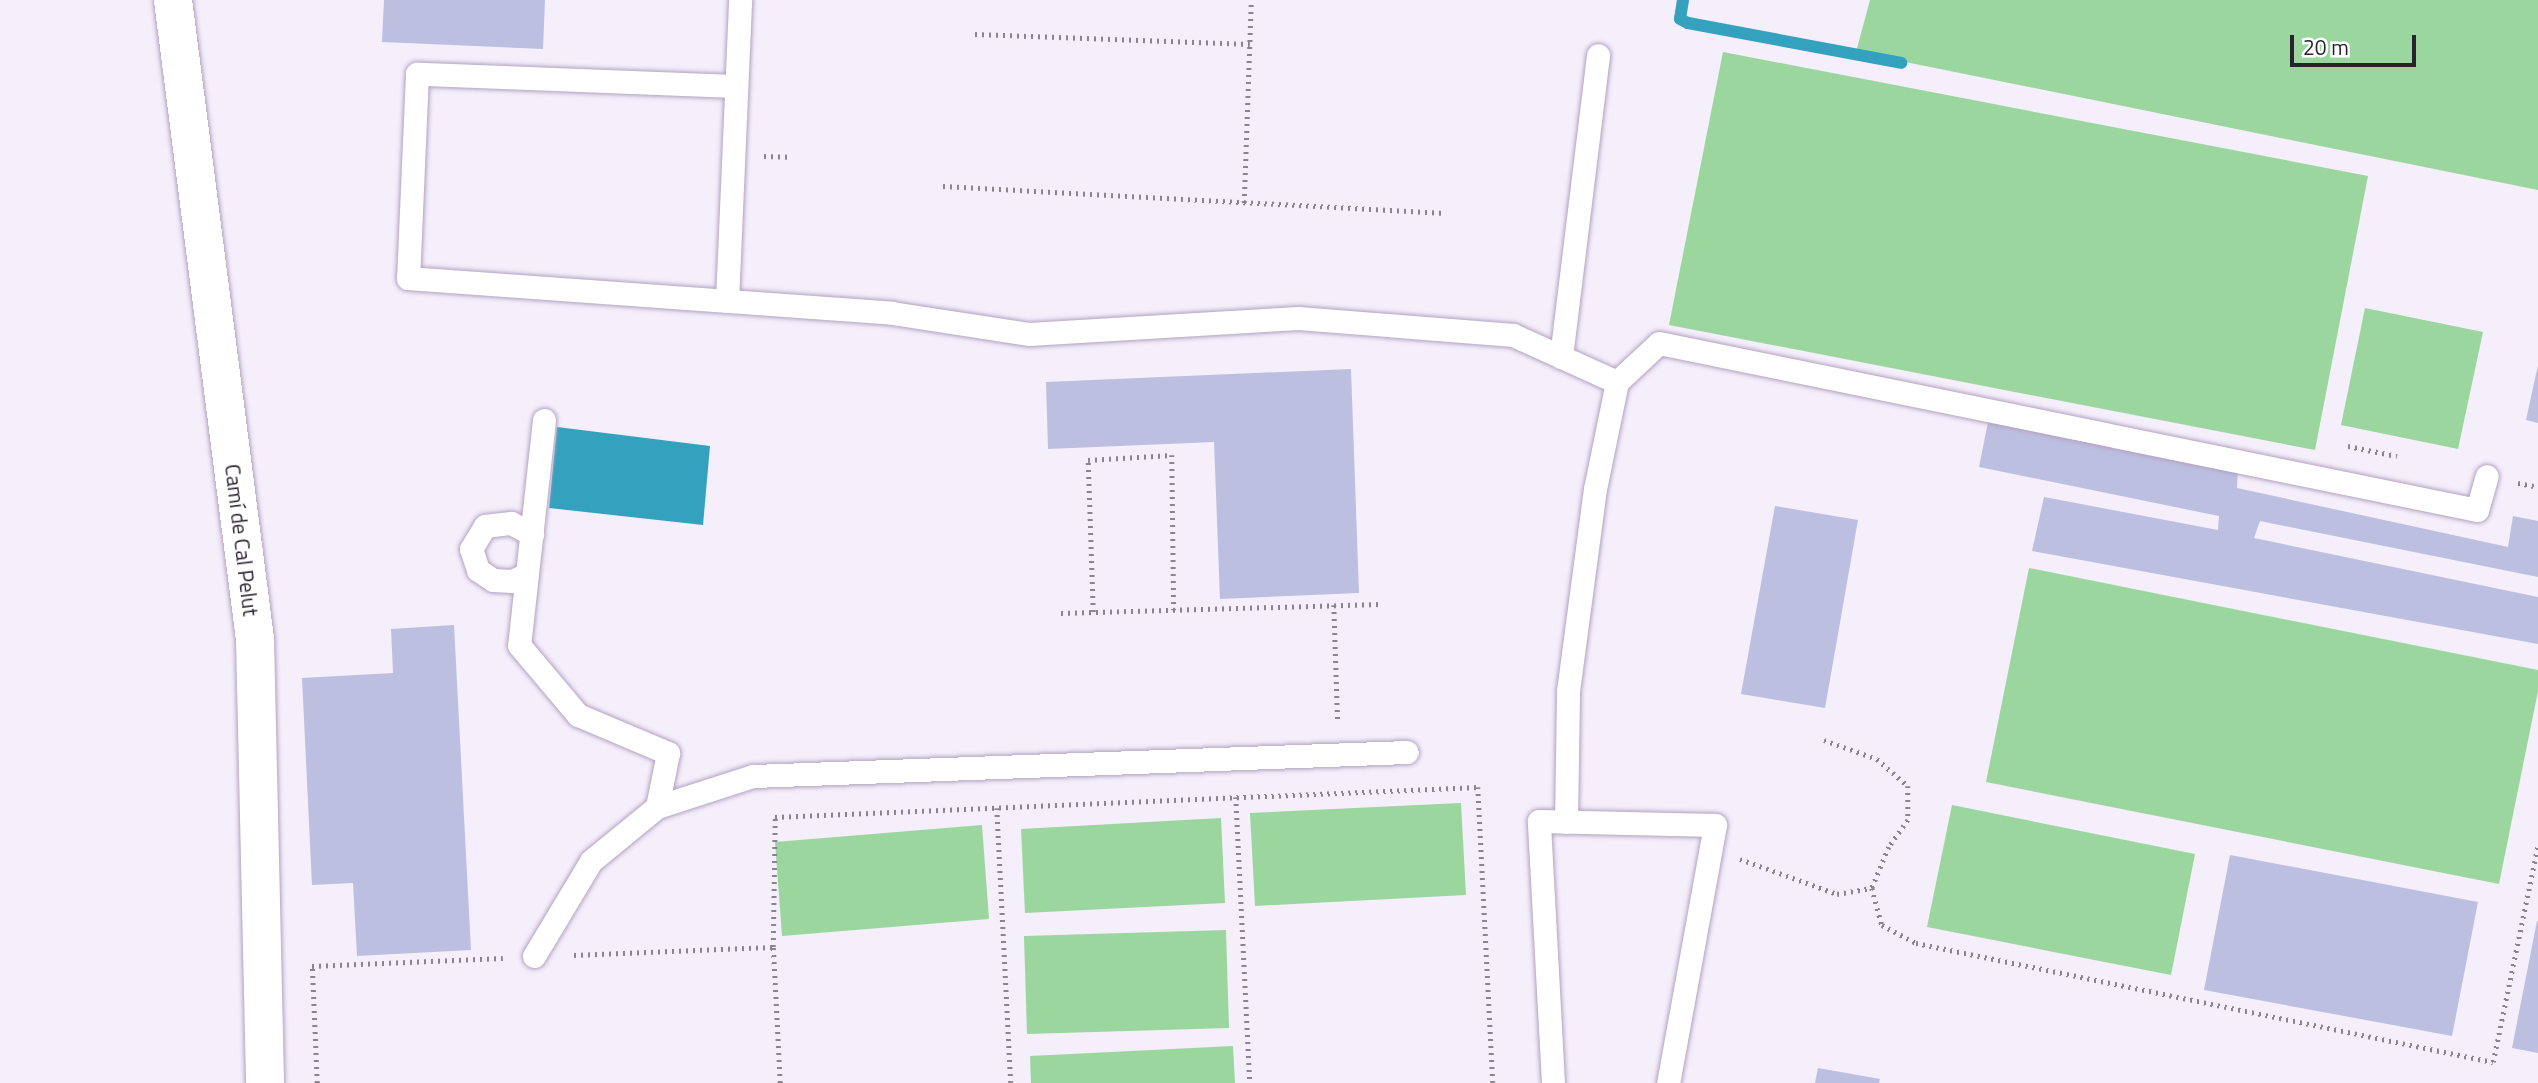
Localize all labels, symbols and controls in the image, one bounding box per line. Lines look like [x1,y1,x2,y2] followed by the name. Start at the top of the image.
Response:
[2293,21,2419,65] scale bar
[2303,31,2349,63] text: 20 m
[220,463,264,617] street label: Camí de Cal Pelut

